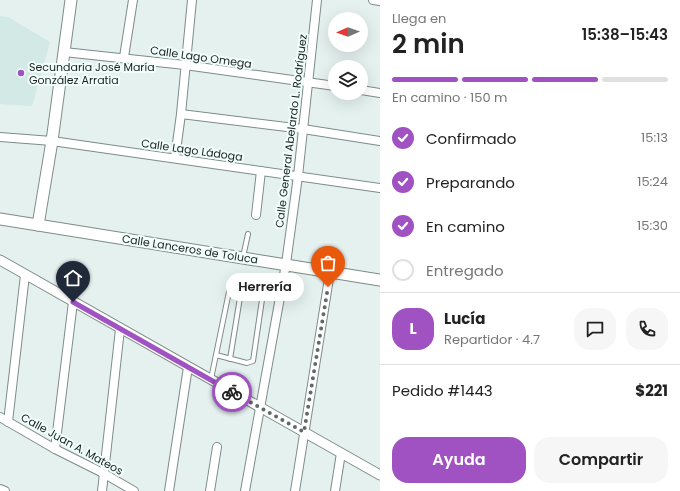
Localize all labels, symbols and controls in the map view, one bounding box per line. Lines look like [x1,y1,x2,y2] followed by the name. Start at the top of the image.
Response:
[392,9,446,28] text: Llega en
[328,12,368,52] north arrow
[328,12,368,100] map controls
[582,24,668,45] text: 15:38–15:43
[392,26,465,62] text: 2 min
[271,33,311,229] street label: Calle General Abelardo L. Rodríguez
[149,42,253,72] street label: Calle Lago Omega
[29,59,155,88] place label: Secundaria José María González Arratia
[328,60,368,100] button: layers
[16,68,26,78] marker: Secundaria José María González Arratia
[392,88,507,107] text: En camino · 150 m
[392,127,414,149] icon: check
[426,128,516,149] text: Confirmado
[641,128,668,147] text: 15:13
[140,135,244,165] street label: Calle Lago Ládoga
[392,171,414,193] icon: check
[426,172,515,193] text: Preparando
[637,172,668,191] text: 15:24
[392,215,414,237] icon: check
[426,216,505,237] text: En camino
[637,216,668,235] text: 15:30
[121,230,259,268] street label: Calle Lanceros de Toluca
[311,246,345,287] pin
[317,252,339,274] icon: bag
[426,260,504,281] text: Entregado
[56,261,90,302] pin
[62,267,84,289] icon: home
[226,273,304,301] callout: Herrería
[238,277,292,296] text: Herrería
[444,308,485,329] text: Lucía
[574,308,616,350] button: chat
[626,308,668,350] button: phone
[409,318,417,339] text: L
[444,330,540,349] text: Repartidor · 4.7
[212,372,252,412] courier
[392,380,493,401] text: Pedido #1443
[635,380,668,401] text: $221
[221,381,243,403] icon: bike
[18,409,126,479] street label: Calle Juan A. Mateos
[392,437,526,483] button: Ayuda
[534,437,668,483] button: Compartir

